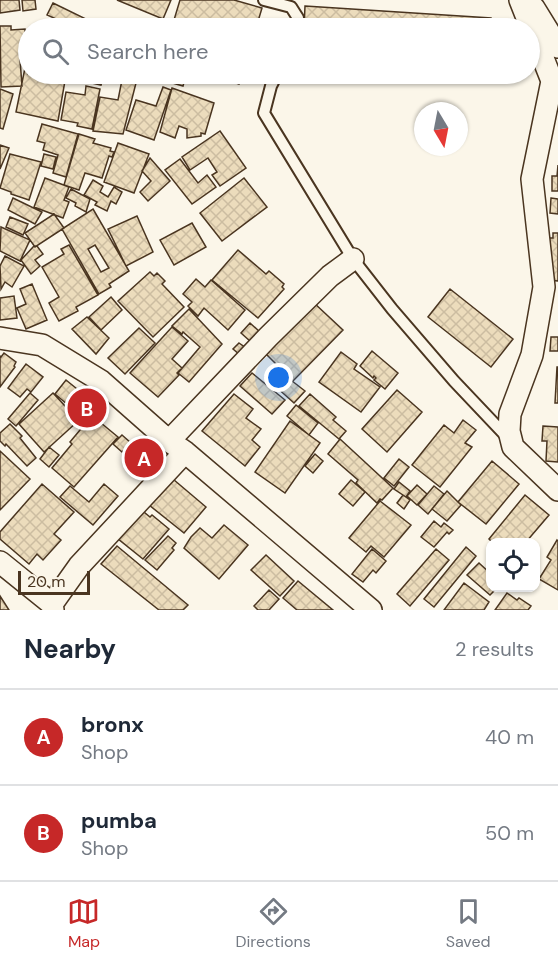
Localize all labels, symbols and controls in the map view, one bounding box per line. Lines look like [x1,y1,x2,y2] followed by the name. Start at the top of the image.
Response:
[18,18,540,84] search box
[39,35,72,68] icon: search
[87,37,208,66] text: Search here
[414,102,468,156] north arrow
[264,363,293,392] your location
[68,386,106,430] pin: B
[124,436,164,480] pin: A
[486,538,540,592] map controls
[486,538,540,592] button: locate
[18,568,90,596] scale bar
[27,571,66,592] text: 20 m
[24,632,116,666] text: Nearby
[455,636,534,662] text: 2 results
[81,710,144,739] text: bronx
[36,724,51,750] text: A
[485,724,534,750] text: 40 m
[81,739,128,765] text: Shop
[81,806,157,835] text: pumba
[37,820,50,846] text: B
[485,820,534,846] text: 50 m
[81,835,128,861] text: Shop
[67,895,100,952] tab: Map
[235,895,311,952] tab: Directions
[446,895,491,952] tab: Saved

